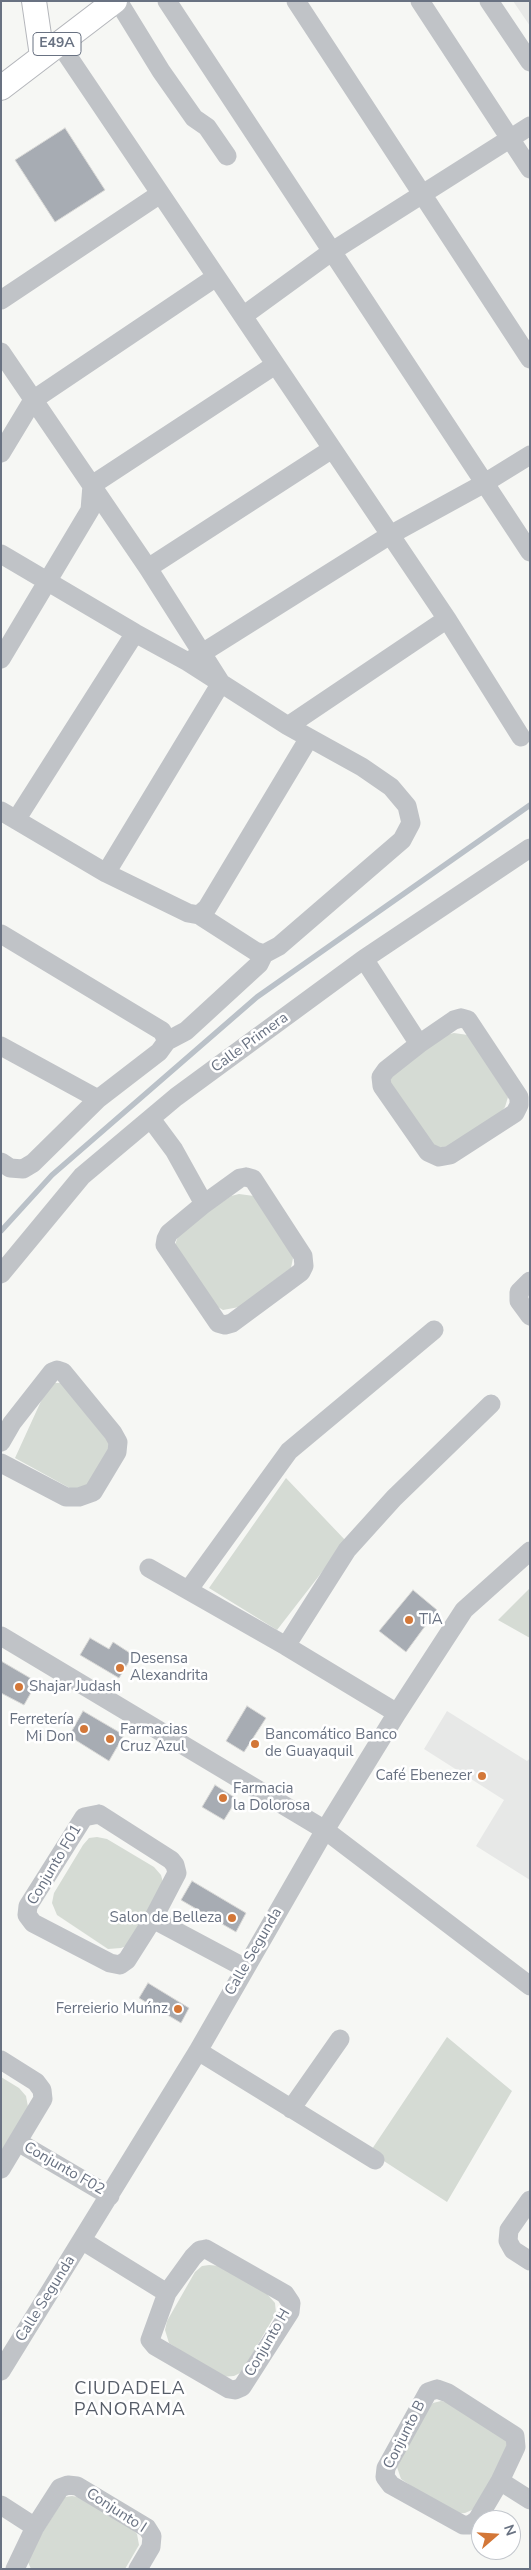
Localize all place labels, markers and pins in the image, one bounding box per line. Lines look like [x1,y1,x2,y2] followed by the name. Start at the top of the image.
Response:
[419,1611,443,1629] place label: TIA
[403,1614,415,1626] marker: TIA
[130,1650,208,1685] place label: Desensa Alexandrita
[114,1662,126,1674] marker: Desensa Alexandrita
[29,1678,121,1696] place label: Shajar Judash
[13,1681,25,1693] marker: Shajar Judash
[10,1711,74,1746] place label: Ferretería Mi Don
[120,1721,188,1756] place label: Farmacias Cruz Azul
[78,1723,90,1735] marker: Ferretería Mi Don
[265,1726,397,1761] place label: Bancomático Banco de Guayaquil
[104,1733,116,1745] marker: Farmacias Cruz Azul
[249,1738,261,1750] marker: Bancomático Banco de Guayaquil
[376,1767,472,1785] place label: Café Ebenezer
[476,1770,488,1782] marker: Café Ebenezer
[233,1780,310,1815] place label: Farmacia la Dolorosa
[217,1792,229,1804] marker: Farmacia la Dolorosa
[109,1909,222,1927] place label: Salon de Belleza
[226,1912,238,1924] marker: Salon de Belleza
[56,2000,168,2018] place label: Ferreierio Muńnz
[172,2003,184,2015] marker: Ferreierio Muńnz

